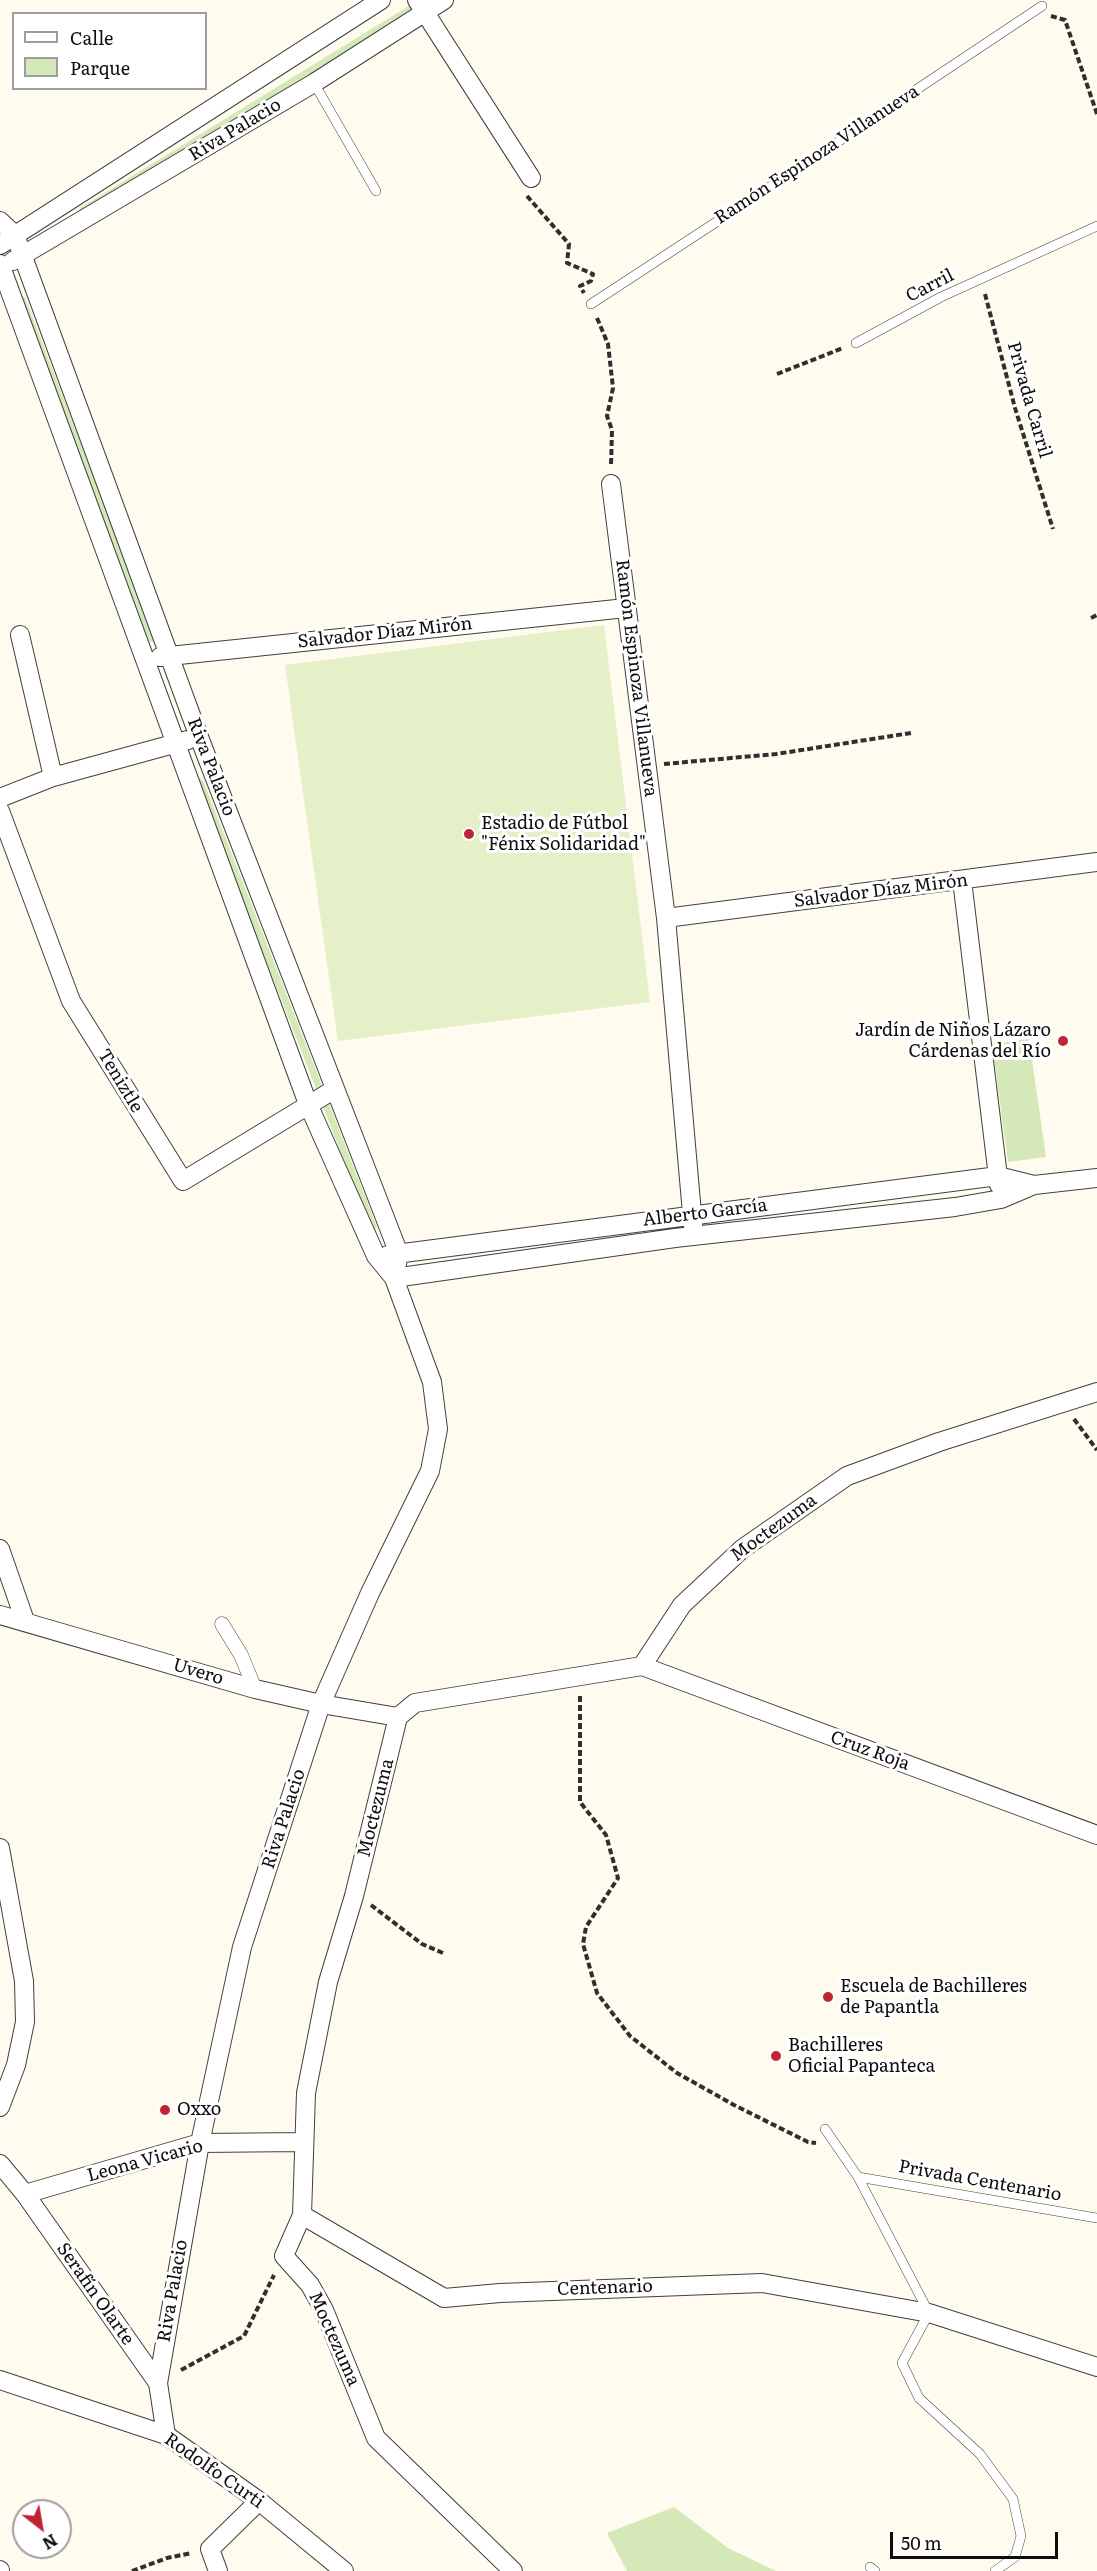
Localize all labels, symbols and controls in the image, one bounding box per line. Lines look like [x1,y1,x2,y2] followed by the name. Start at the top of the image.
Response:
[12,12,207,90] legend
[70,24,113,51] text: Calle
[70,54,130,81] text: Parque
[711,81,923,229] street label: Ramón Espinoza Villanueva
[185,94,285,166] street label: Riva Palacio
[902,265,958,307] street label: Carril
[1002,339,1056,461] street label: Privada Carril
[611,558,661,798] street label: Ramón Espinoza Villanueva
[297,613,473,653] street label: Salvador Díaz Mirón
[182,715,240,819] street label: Riva Palacio
[481,813,646,856] place label: Estadio de Fútbol "Fénix Solidaridad"
[462,827,476,841] marker: Estadio de Fútbol "Fénix Solidaridad"
[793,870,969,912] street label: Salvador Díaz Mirón
[855,1020,1051,1062] place label: Jardín de Niños Lázaro Cárdenas del Río
[1056,1034,1070,1048] marker: Jardín de Niños Lázaro Cárdenas del Río
[93,1045,147,1117] street label: Teniztle
[642,1195,768,1231] street label: Alberto García
[727,1490,821,1566] street label: Moctezuma
[170,1654,226,1690] street label: Uvero
[827,1727,913,1775] street label: Cruz Roja
[353,1756,399,1860] street label: Moctezuma
[258,1766,310,1872] street label: Riva Palacio
[840,1976,1027,2018] place label: Escuela de Bachilleres de Papantla
[821,1990,835,2004] marker: Escuela de Bachilleres de Papantla
[788,2035,935,2078] place label: Bachilleres Oficial Papanteca
[769,2049,783,2063] marker: Bachilleres Oficial Papanteca
[177,2099,221,2121] place label: Oxxo
[158,2103,172,2117] marker: Oxxo
[85,2135,205,2187] street label: Leona Vicario
[897,2156,1063,2206] street label: Privada Centenario
[153,2238,193,2344] street label: Riva Palacio
[52,2239,138,2349] street label: Serafín Olarte
[557,2276,653,2300] street label: Centenario
[304,2288,364,2390] street label: Moctezuma
[160,2429,268,2513] street label: Rodolfo Curti
[12,2499,72,2559] north arrow
[893,2520,1061,2558] scale bar
[38,2529,62,2556] text: N
[901,2529,942,2556] text: 50 m

